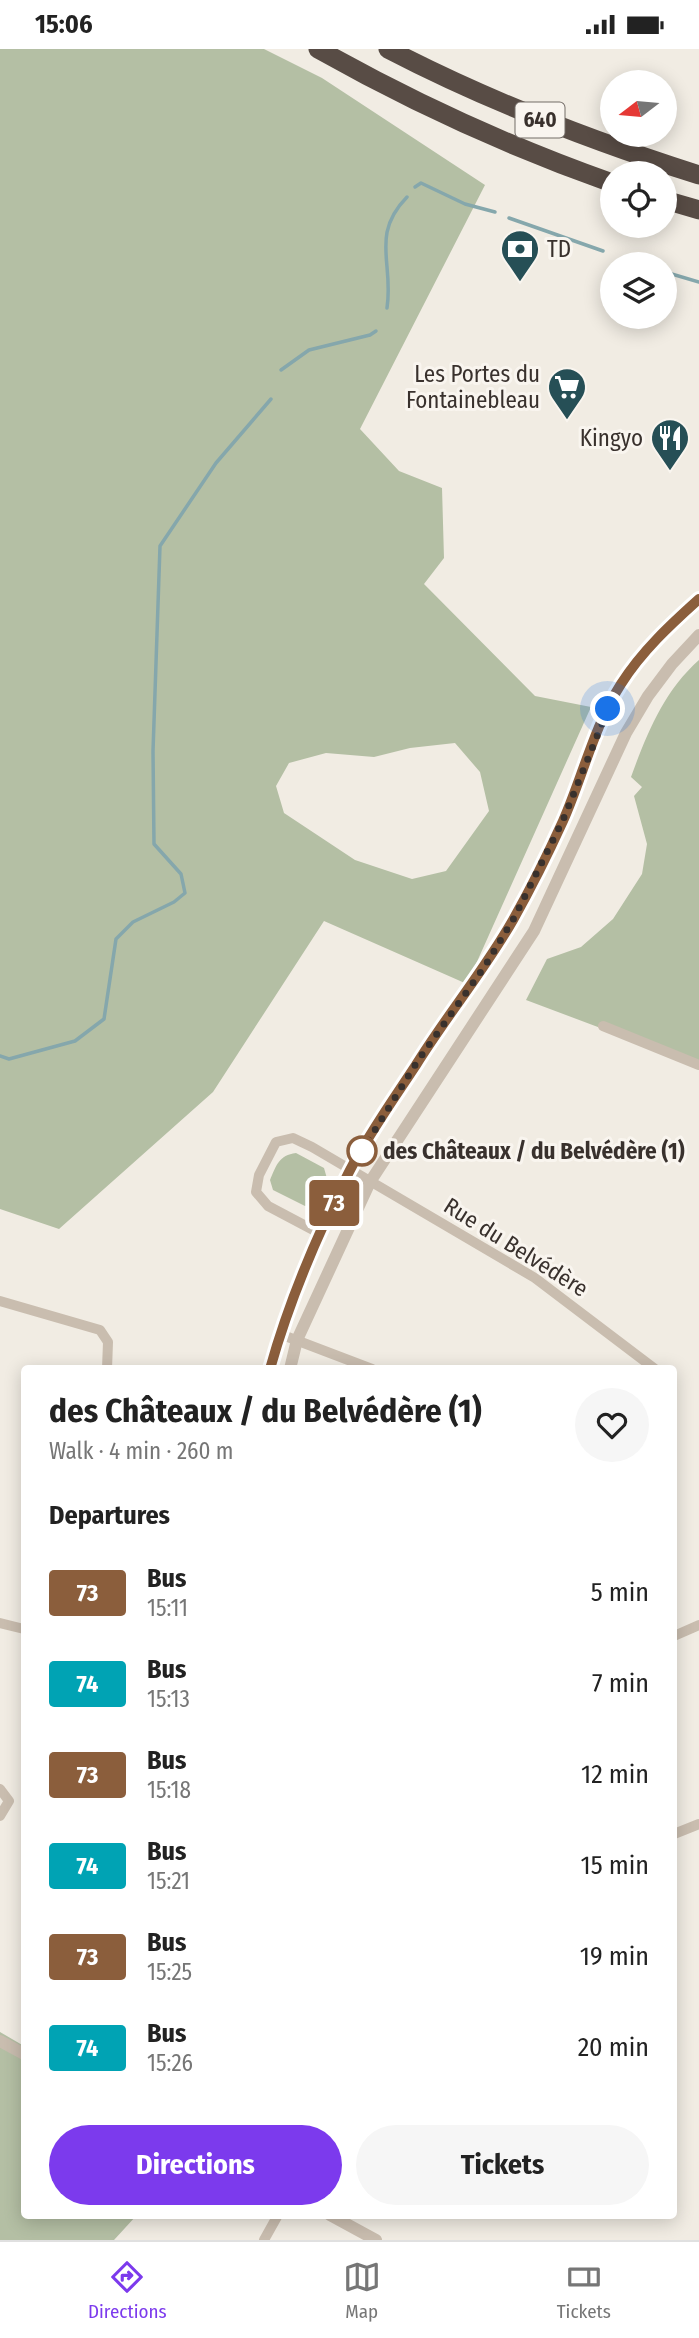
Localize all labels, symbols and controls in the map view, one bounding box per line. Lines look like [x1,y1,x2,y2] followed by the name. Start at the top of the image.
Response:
[35,9,93,40] text: 15:06
[600,70,677,147] north arrow
[600,70,677,329] map controls
[516,103,564,137] road number: 640
[600,161,677,238] button: locate
[499,228,541,283] bank icon: TD
[547,235,571,263] place label: TD
[600,252,677,329] button: layers
[406,360,540,414] place label: Les Portes du Fontainebleau
[546,366,588,421] supermarket icon: Les Portes du Fontainebleau
[649,417,691,472] restaurant icon: Kingyo
[580,424,643,452] place label: Kingyo
[590,691,625,726] your location
[347,1136,377,1166] marker: des Châteaux / du Belvédère (1)
[383,1137,685,1165] place label: des Châteaux / du Belvédère (1)
[302,1180,366,1226] line badge: 73
[323,1189,345,1217] text: 73
[439,1191,593,1303] street label: Rue du Belvédère
[575,1388,649,1462] button: heart
[49,1391,482,1431] text: des Châteaux / du Belvédère (1)
[49,1437,234,1465] text: Walk · 4 min · 260 m
[49,1500,170,1531] text: Departures
[147,1563,186,1594] text: Bus
[591,1577,649,1608] text: 5 min
[77,1579,98,1607] text: 73
[147,1594,188,1622] text: 15:11
[147,1654,186,1685] text: Bus
[592,1668,649,1699] text: 7 min
[77,1670,98,1698] text: 74
[147,1685,190,1713] text: 15:13
[147,1745,186,1776] text: Bus
[581,1759,649,1790] text: 12 min
[77,1761,98,1789] text: 73
[147,1776,191,1804] text: 15:18
[147,1836,186,1867] text: Bus
[581,1850,649,1881] text: 15 min
[77,1852,98,1880] text: 74
[147,1867,190,1895] text: 15:21
[147,1927,186,1958] text: Bus
[580,1941,649,1972] text: 19 min
[77,1943,98,1971] text: 73
[147,1958,192,1986] text: 15:25
[147,2018,186,2049] text: Bus
[578,2032,649,2063] text: 20 min
[77,2034,98,2062] text: 74
[147,2049,193,2077] text: 15:26
[49,2125,342,2205] button: Directions
[356,2125,649,2205] button: Tickets
[88,2258,167,2323] tab: Directions
[343,2258,381,2323] tab: Map
[557,2258,611,2323] tab: Tickets

